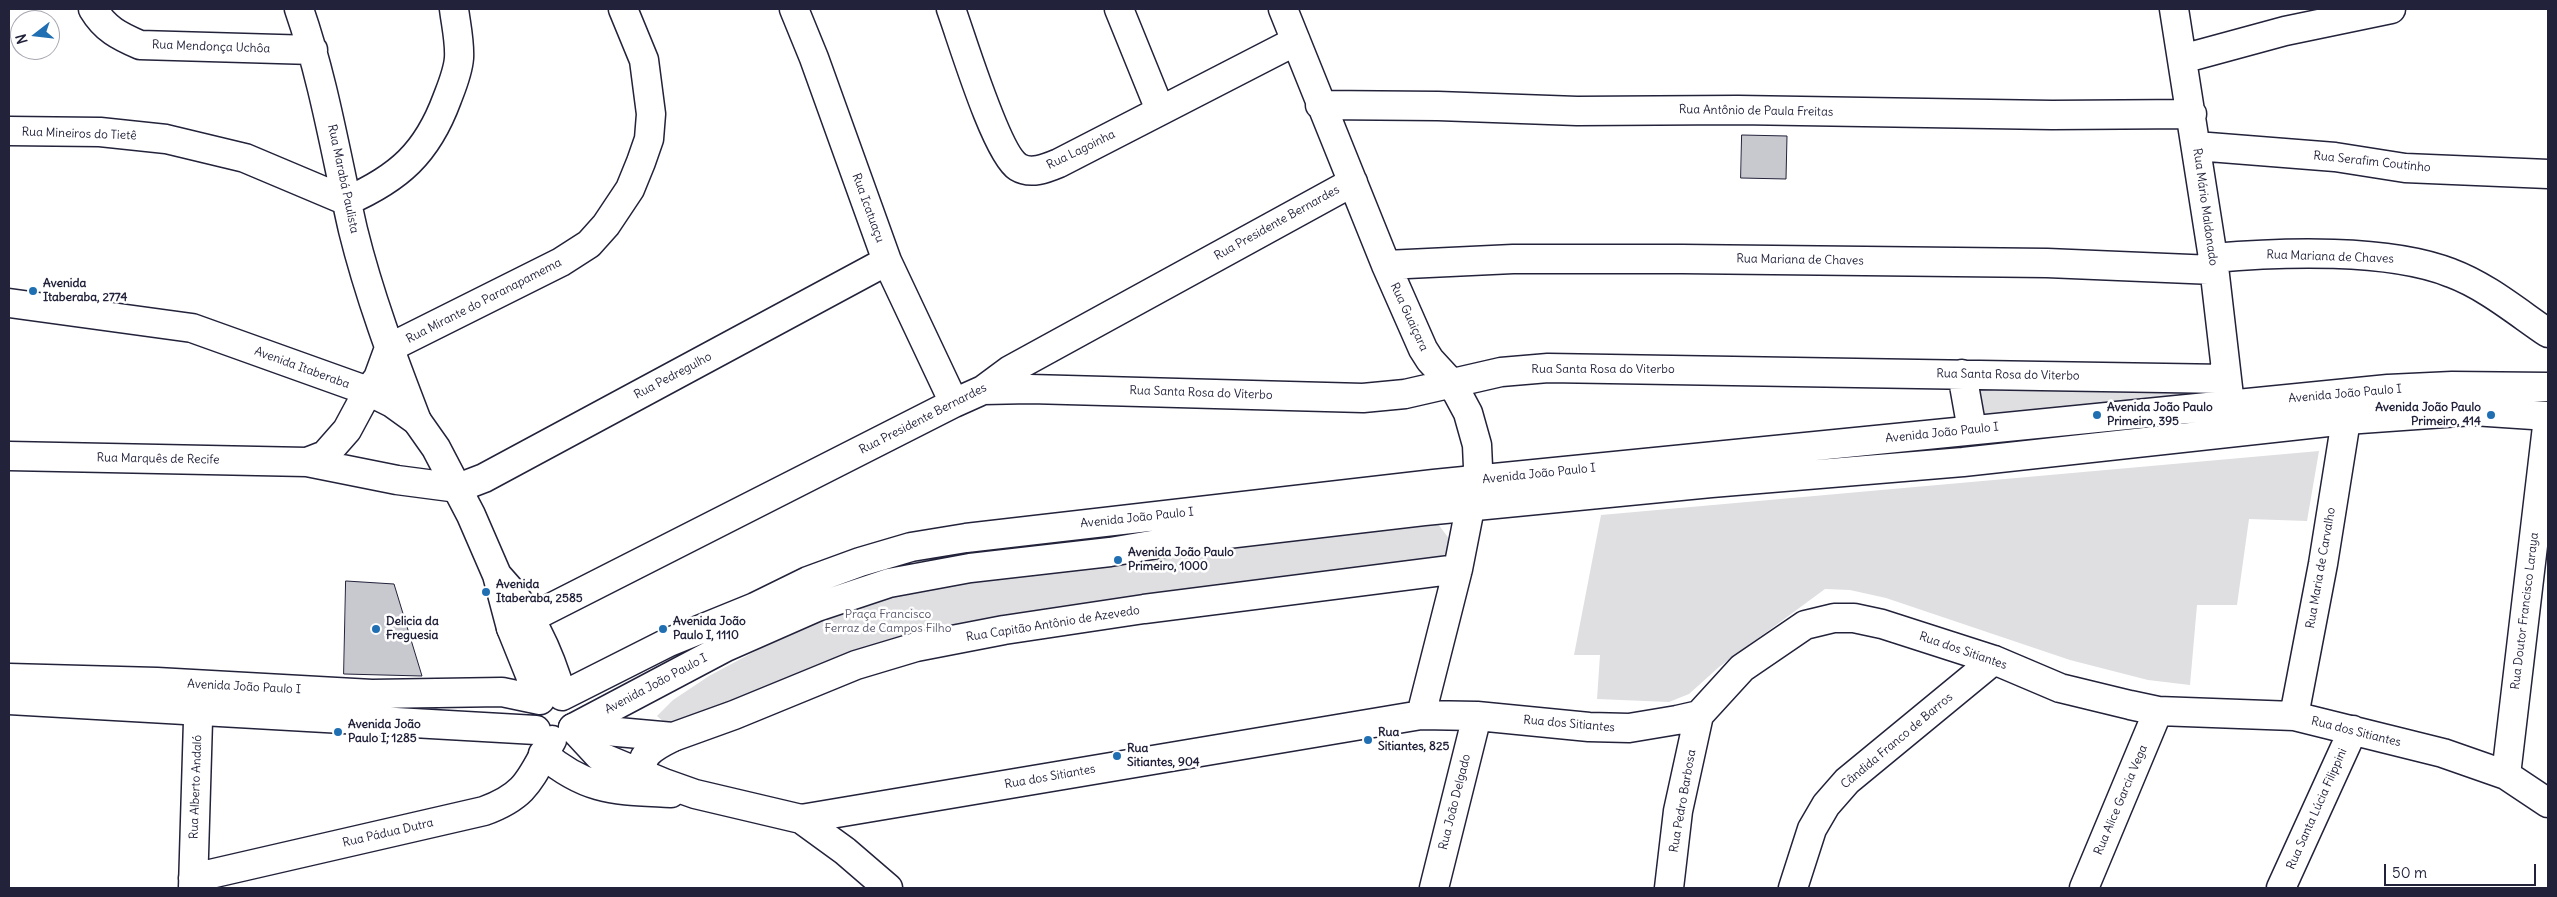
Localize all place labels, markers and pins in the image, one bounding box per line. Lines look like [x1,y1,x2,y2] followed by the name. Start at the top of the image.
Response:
[43,277,127,305] place label: Avenida Itaberaba, 2774
[27,285,39,297] marker: Avenida Itaberaba, 2774
[2107,401,2213,429] place label: Avenida João Paulo Primeiro, 395
[2375,401,2481,429] place label: Avenida João Paulo Primeiro, 414
[2091,409,2103,421] marker: Avenida João Paulo Primeiro, 395
[2485,409,2497,421] marker: Avenida João Paulo Primeiro, 414
[1128,546,1234,574] place label: Avenida João Paulo Primeiro, 1000
[1112,554,1124,566] marker: Avenida João Paulo Primeiro, 1000
[496,578,583,606] place label: Avenida Itaberaba, 2585
[480,586,492,598] marker: Avenida Itaberaba, 2585
[386,615,439,643] place label: Delicia da Freguesia
[673,615,746,643] place label: Avenida João Paulo I, 1110
[370,623,382,635] marker: Delicia da Freguesia
[657,623,669,635] marker: Avenida João Paulo I, 1110
[348,718,421,746] place label: Avenida João Paulo I, 1285
[332,726,344,738] marker: Avenida João Paulo I, 1285
[1378,726,1449,754] place label: Rua Sitiantes, 825
[1362,734,1374,746] marker: Rua Sitiantes, 825
[1127,742,1200,770] place label: Rua Sitiantes, 904
[1111,750,1123,762] marker: Rua Sitiantes, 904

